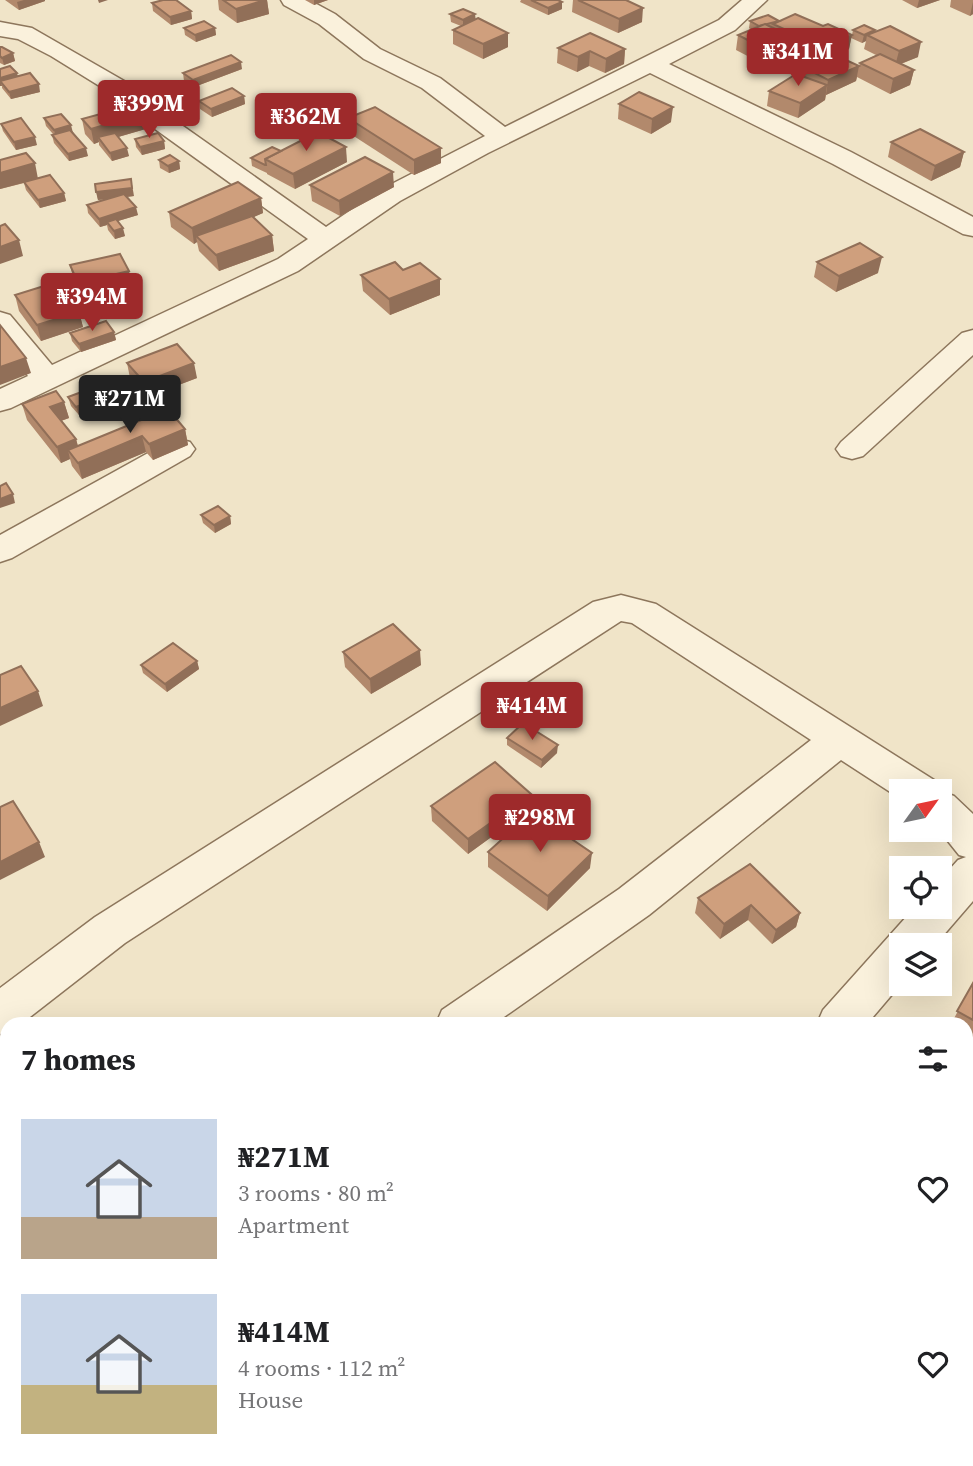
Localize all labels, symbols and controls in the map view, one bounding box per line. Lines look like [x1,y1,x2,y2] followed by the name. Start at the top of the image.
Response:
[749,28,847,88] pin: ₦341M
[763,35,833,67] text: ₦341M
[100,80,198,140] pin: ₦399M
[114,87,184,119] text: ₦399M
[257,94,355,153] pin: ₦362M
[271,100,341,132] text: ₦362M
[43,274,141,333] pin: ₦394M
[57,280,127,312] text: ₦394M
[81,376,179,435] pin: ₦271M
[95,382,165,414] text: ₦271M
[483,682,581,742] pin: ₦414M
[497,689,567,721] text: ₦414M
[889,779,952,842] north arrow
[889,779,952,996] map controls
[491,794,589,854] pin: ₦298M
[505,801,575,833] text: ₦298M
[889,856,952,919] button: locate
[889,933,952,996] button: layers
[21,1039,136,1080] text: 7 homes
[914,1040,952,1078] icon: filters
[238,1136,330,1177] text: ₦271M
[77,1147,161,1231] icon: home
[914,1170,952,1208] icon: heart
[238,1177,394,1209] text: 3 rooms · 80 m²
[238,1209,349,1241] text: Apartment
[238,1311,330,1352] text: ₦414M
[77,1322,161,1406] icon: home
[914,1345,952,1383] icon: heart
[238,1352,405,1384] text: 4 rooms · 112 m²
[238,1384,303,1416] text: House

